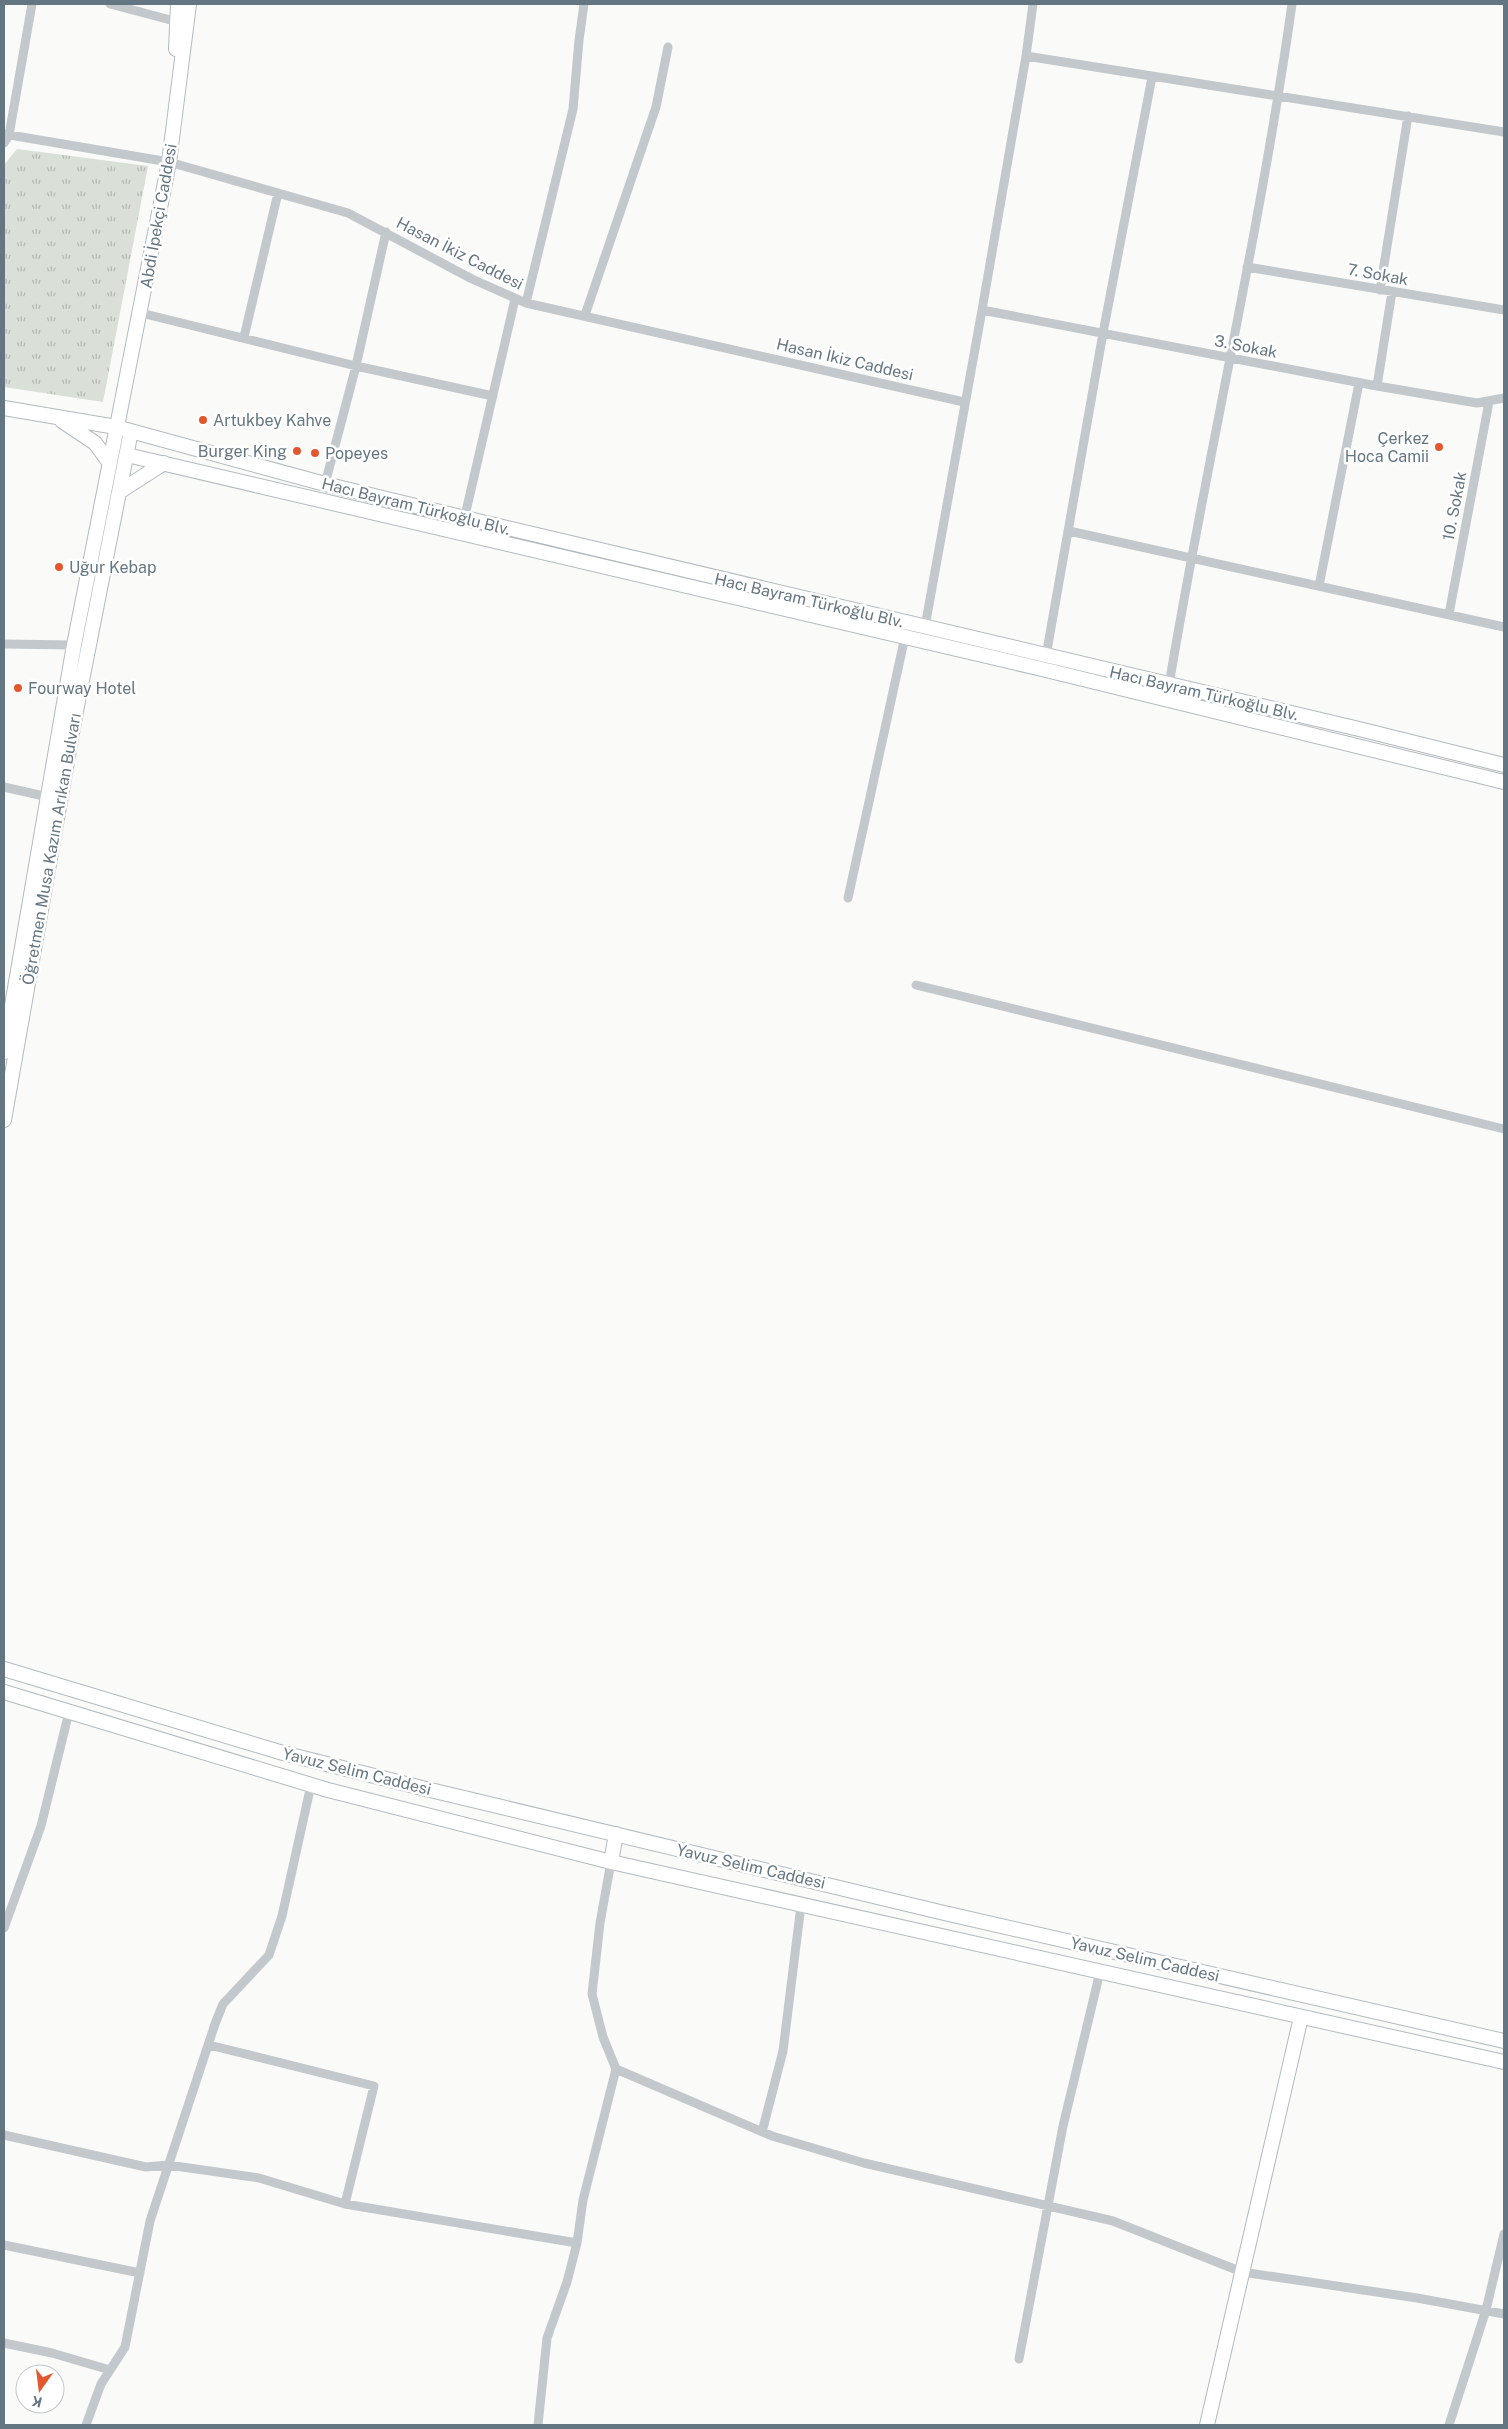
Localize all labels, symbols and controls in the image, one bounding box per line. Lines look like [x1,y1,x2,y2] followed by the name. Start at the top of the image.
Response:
[135,142,181,290] street label: Abdi İpekçi Caddesi
[393,212,527,294] street label: Hasan İkiz Caddesi
[1346,260,1410,289] street label: 7. Sokak
[1213,331,1279,362] street label: 3. Sokak
[775,334,915,384] street label: Hasan İkiz Caddesi
[213,411,331,430] place label: Artukbey Kahve
[197,414,209,426] marker: Artukbey Kahve
[1345,429,1429,466] place label: Çerkez Hoca Camii
[1433,441,1445,453] marker: Çerkez Hoca Camii
[198,442,287,461] place label: Burger King
[325,444,388,463] place label: Popeyes
[291,445,303,457] marker: Burger King
[309,447,321,459] marker: Popeyes
[1438,470,1471,542] street label: 10. Sokak
[320,474,512,539] street label: Hacı Bayram Türkoğlu Blv.
[69,558,156,577] place label: Uğur Kebap
[53,561,65,573] marker: Uğur Kebap
[712,569,905,632] street label: Hacı Bayram Türkoğlu Blv.
[1107,662,1300,725] street label: Hacı Bayram Türkoğlu Blv.
[28,679,136,698] place label: Fourway Hotel
[12,682,24,694] marker: Fourway Hotel
[17,711,85,987] street label: Öğretmen Musa Kazım Arıkan Bulvarı
[281,1744,433,1799] street label: Yavuz Selim Caddesi
[674,1840,827,1893] street label: Yavuz Selim Caddesi
[1068,1933,1221,1986] street label: Yavuz Selim Caddesi
[15,2364,65,2414] north arrow
[30,2393,44,2411] text: K

